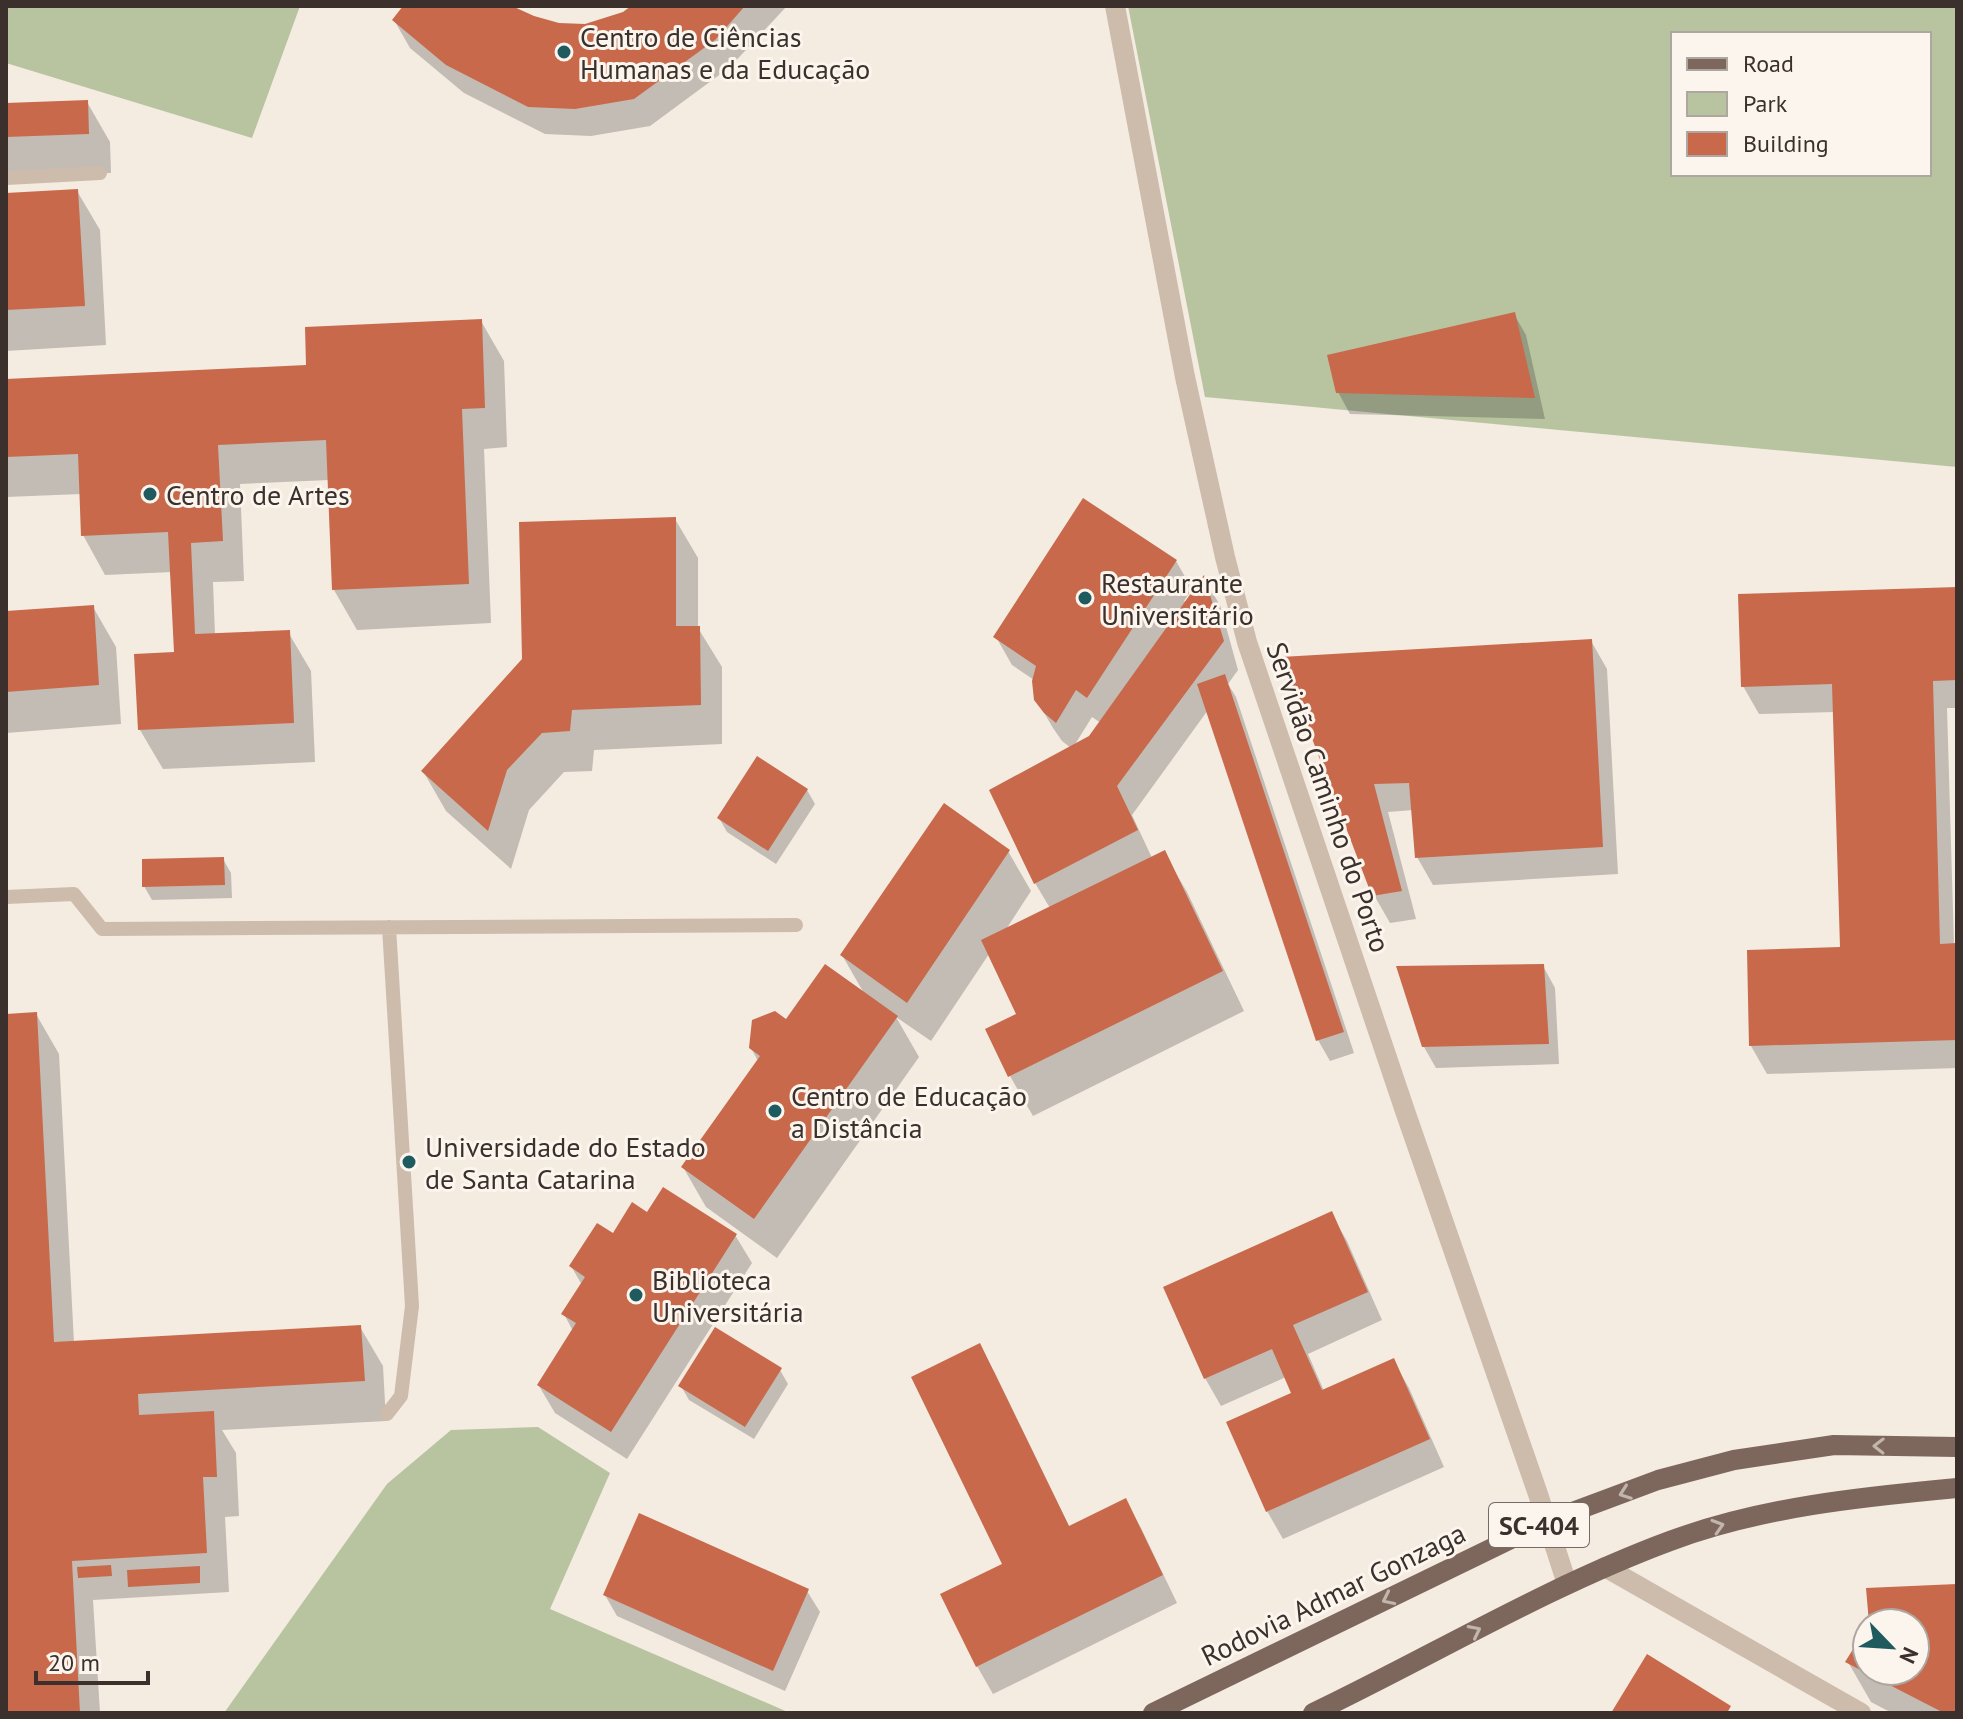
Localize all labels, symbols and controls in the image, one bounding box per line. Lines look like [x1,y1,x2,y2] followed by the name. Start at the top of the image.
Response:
[580,18,870,87] place label: Centro de Ciências Humanas e da Educação
[1671,32,1931,176] legend
[555,43,573,61] marker: Centro de Ciências Humanas e da Educação
[1743,48,1794,79] text: Road
[1743,88,1788,119] text: Park
[1743,128,1829,159] text: Building
[166,476,350,513] place label: Centro de Artes
[141,485,159,503] marker: Centro de Artes
[1101,564,1254,633] place label: Restaurante Universitário
[1076,589,1094,607] marker: Restaurante Universitário
[1259,637,1399,957] street label: Servidão Caminho do Porto
[791,1077,1027,1146] place label: Centro de Educação a Distância
[766,1102,784,1120] marker: Centro de Educação a Distância
[425,1128,706,1197] place label: Universidade do Estado de Santa Catarina
[400,1153,418,1171] marker: Universidade do Estado de Santa Catarina
[652,1261,804,1330] place label: Biblioteca Universitária
[627,1286,645,1304] marker: Biblioteca Universitária
[1872,1437,1885,1455] one-way arrow
[1619,1483,1633,1499] one-way arrow
[1489,1503,1589,1547] road number: SC-404
[1195,1514,1471,1674] street label: Rodovia Admar Gonzaga
[1711,1519,1724,1535] one-way arrow
[1382,1589,1396,1605] one-way arrow
[1851,1607,1931,1687] north arrow
[1466,1626,1481,1641] one-way arrow
[36,1635,148,1685] scale bar
[1893,1643,1925,1668] text: N
[48,1647,100,1678] text: 20 m

